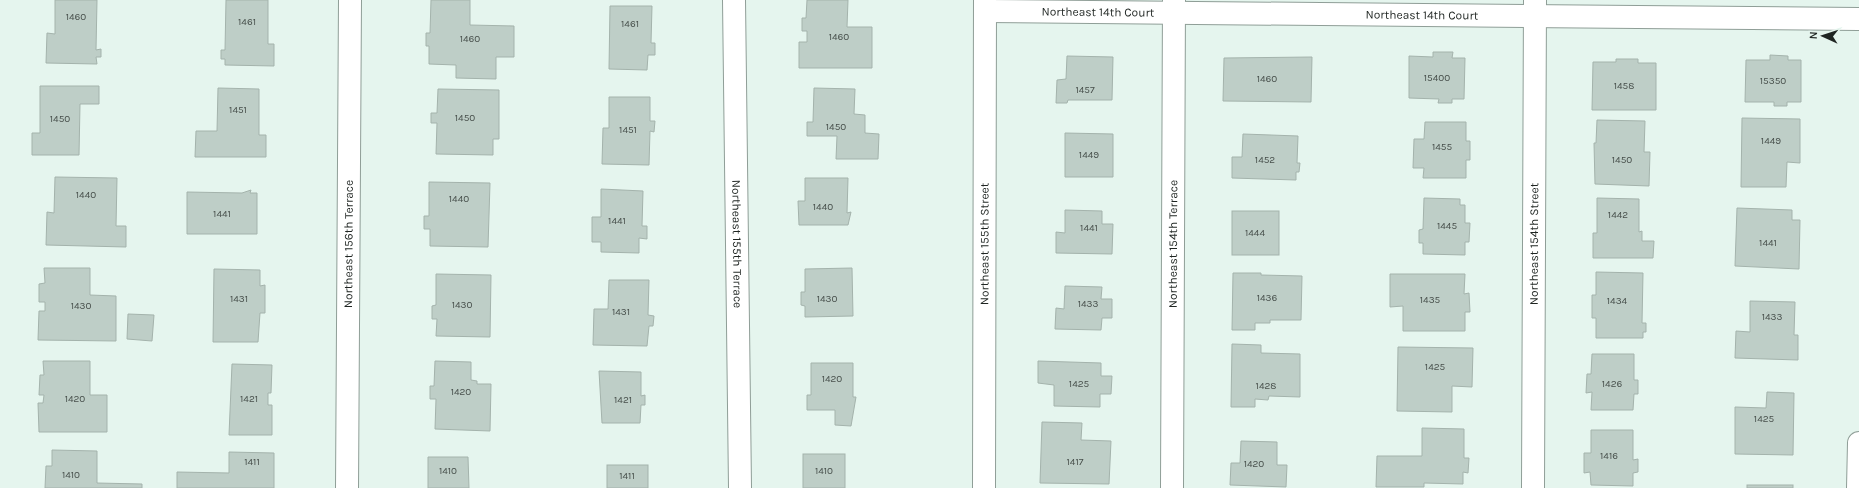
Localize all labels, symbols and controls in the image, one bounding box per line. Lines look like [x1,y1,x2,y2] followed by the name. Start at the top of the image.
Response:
[1042,5,1155,20] street label: Northeast 14th Court
[1366,7,1479,23] street label: Northeast 14th Court
[66,11,86,23] house number: 1460
[238,16,256,28] house number: 1461
[1803,16,1843,56] north arrow
[621,18,639,30] house number: 1461
[829,31,849,43] house number: 1460
[1807,31,1820,40] text: N
[460,33,480,45] house number: 1460
[1424,72,1450,84] house number: 15400
[1257,73,1277,85] house number: 1460
[1760,75,1786,87] house number: 15350
[1614,80,1634,92] house number: 1458
[1075,84,1095,96] house number: 1457
[229,104,247,116] house number: 1451
[455,112,475,124] house number: 1450
[50,113,70,125] house number: 1450
[826,121,846,133] house number: 1450
[619,124,637,136] house number: 1451
[1761,135,1781,147] house number: 1449
[1432,141,1452,153] house number: 1455
[1079,149,1099,161] house number: 1449
[1255,154,1275,166] house number: 1452
[1612,154,1632,166] house number: 1450
[341,180,356,308] street label: Northeast 156th Terrace
[729,180,745,308] street label: Northeast 155th Terrace
[1166,180,1180,308] street label: Northeast 154th Terrace
[977,182,992,305] street label: Northeast 155th Street
[1527,182,1541,305] street label: Northeast 154th Street
[76,189,96,201] house number: 1440
[449,193,469,205] house number: 1440
[813,201,833,213] house number: 1440
[213,208,231,220] house number: 1441
[1608,209,1628,221] house number: 1442
[608,215,626,227] house number: 1441
[1437,220,1457,232] house number: 1445
[1080,222,1098,234] house number: 1441
[1245,227,1265,239] house number: 1444
[1759,237,1777,249] house number: 1441
[1257,292,1278,304] house number: 1436
[230,293,248,305] house number: 1431
[817,293,837,305] house number: 1430
[1420,294,1441,306] house number: 1435
[1607,295,1628,307] house number: 1434
[1078,298,1098,310] house number: 1433
[452,299,472,311] house number: 1430
[71,300,91,312] house number: 1430
[612,306,630,318] house number: 1431
[1762,311,1782,323] house number: 1433
[1425,361,1446,373] house number: 1425
[822,373,842,385] house number: 1420
[1069,378,1090,390] house number: 1425
[1602,378,1622,390] house number: 1426
[1256,380,1276,392] house number: 1428
[451,386,471,398] house number: 1420
[65,393,85,405] house number: 1420
[240,393,258,405] house number: 1421
[614,394,632,406] house number: 1421
[1754,413,1775,425] house number: 1425
[1600,450,1618,462] house number: 1416
[244,456,260,468] house number: 1411
[1067,456,1084,468] house number: 1417
[1244,458,1264,470] house number: 1420
[439,465,457,477] house number: 1410
[815,465,833,477] house number: 1410
[62,469,80,481] house number: 1410
[619,470,635,482] house number: 1411

